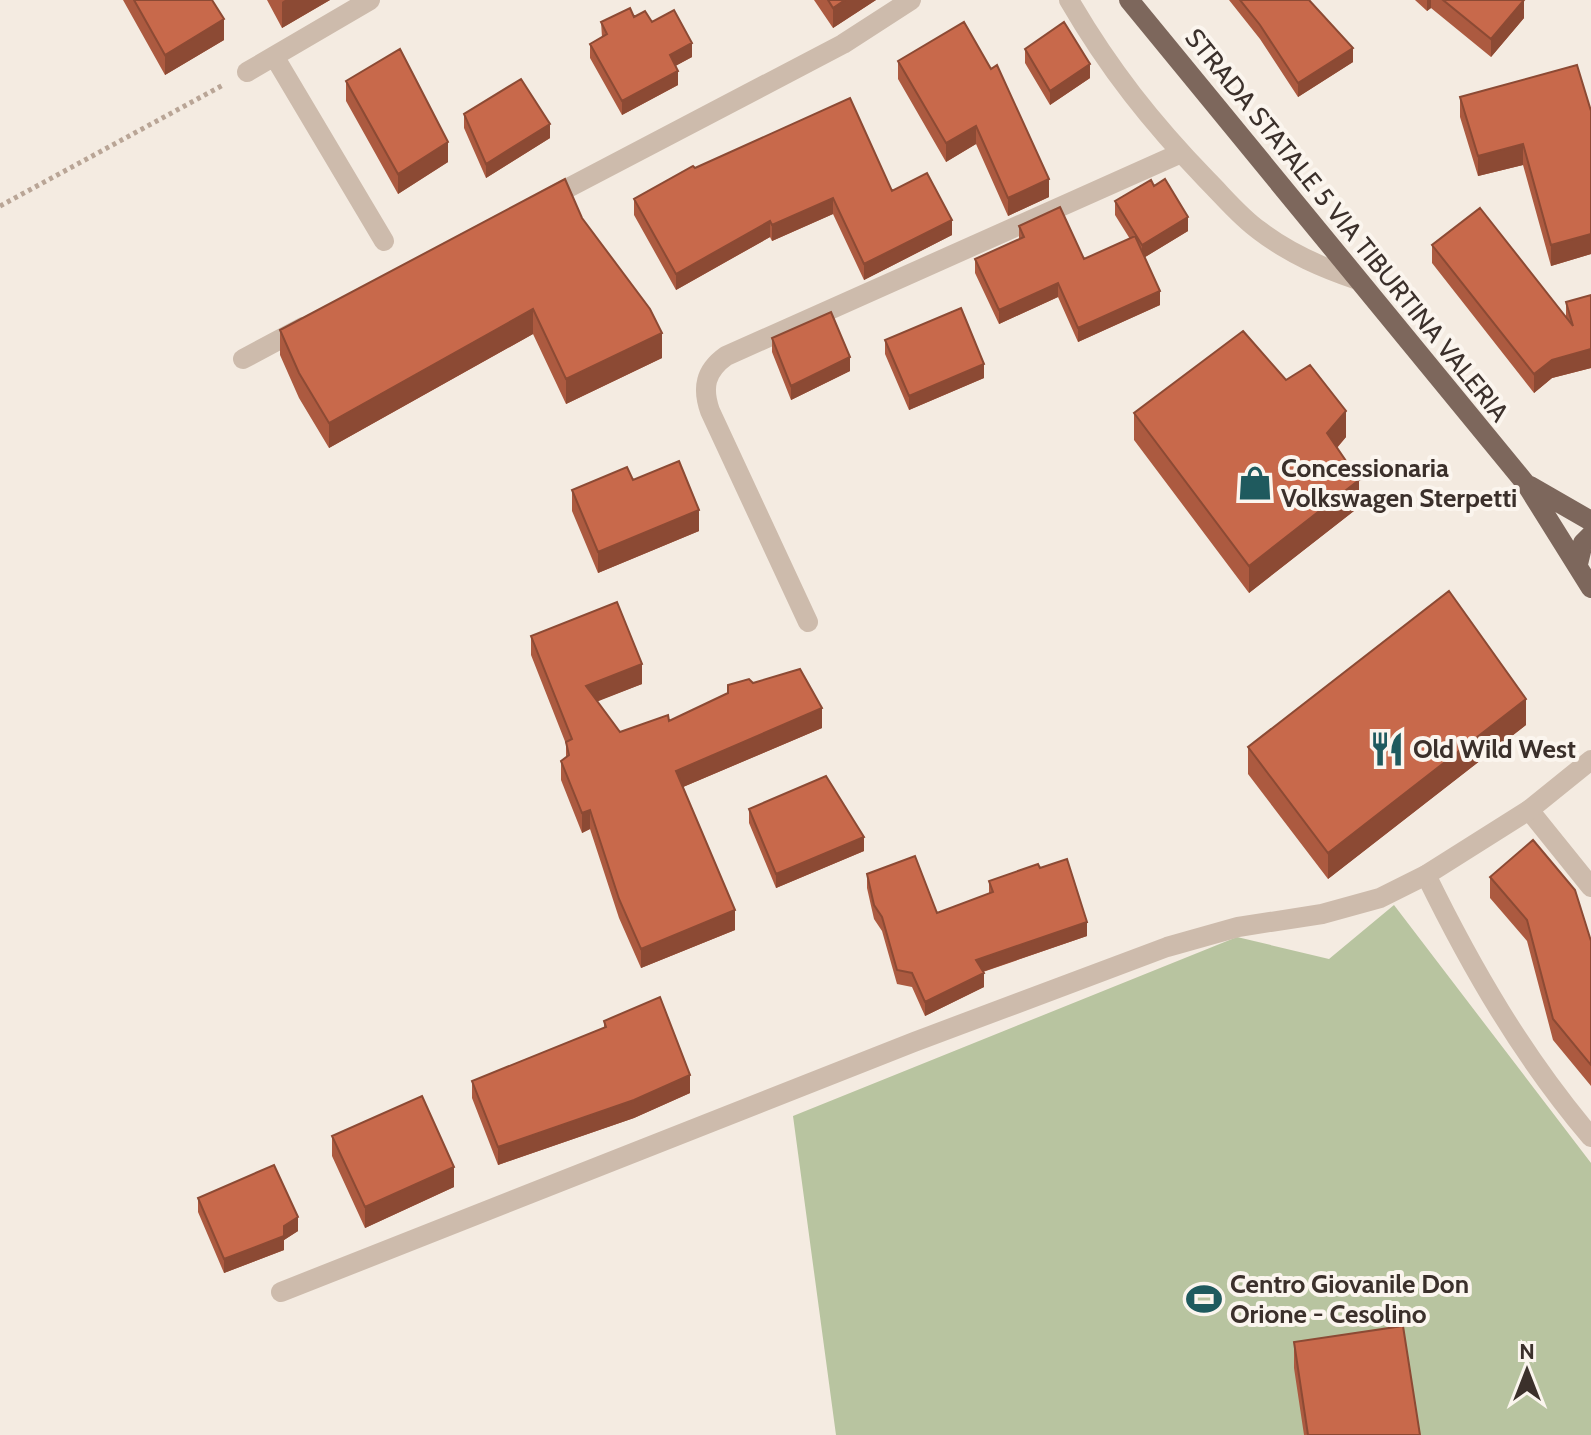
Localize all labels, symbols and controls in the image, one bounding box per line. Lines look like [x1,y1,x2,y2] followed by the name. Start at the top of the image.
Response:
[1178,22,1516,428] street label: STRADA STATALE 5 VIA TIBURTINA VALERIA
[1281,452,1517,514] place label: Concessionaria Volkswagen Sterpetti
[1236,464,1274,502] shop icon: Concessionaria Volkswagen Sterpetti
[1368,730,1406,768] restaurant icon: Old Wild West
[1413,733,1576,765] place label: Old Wild West
[1230,1268,1469,1330] place label: Centro Giovanile Don Orione - Cesolino
[1185,1280,1223,1318] sports icon: Centro Giovanile Don Orione - Cesolino
[1487,1331,1567,1411] north arrow
[1519,1338,1535,1365] text: N

